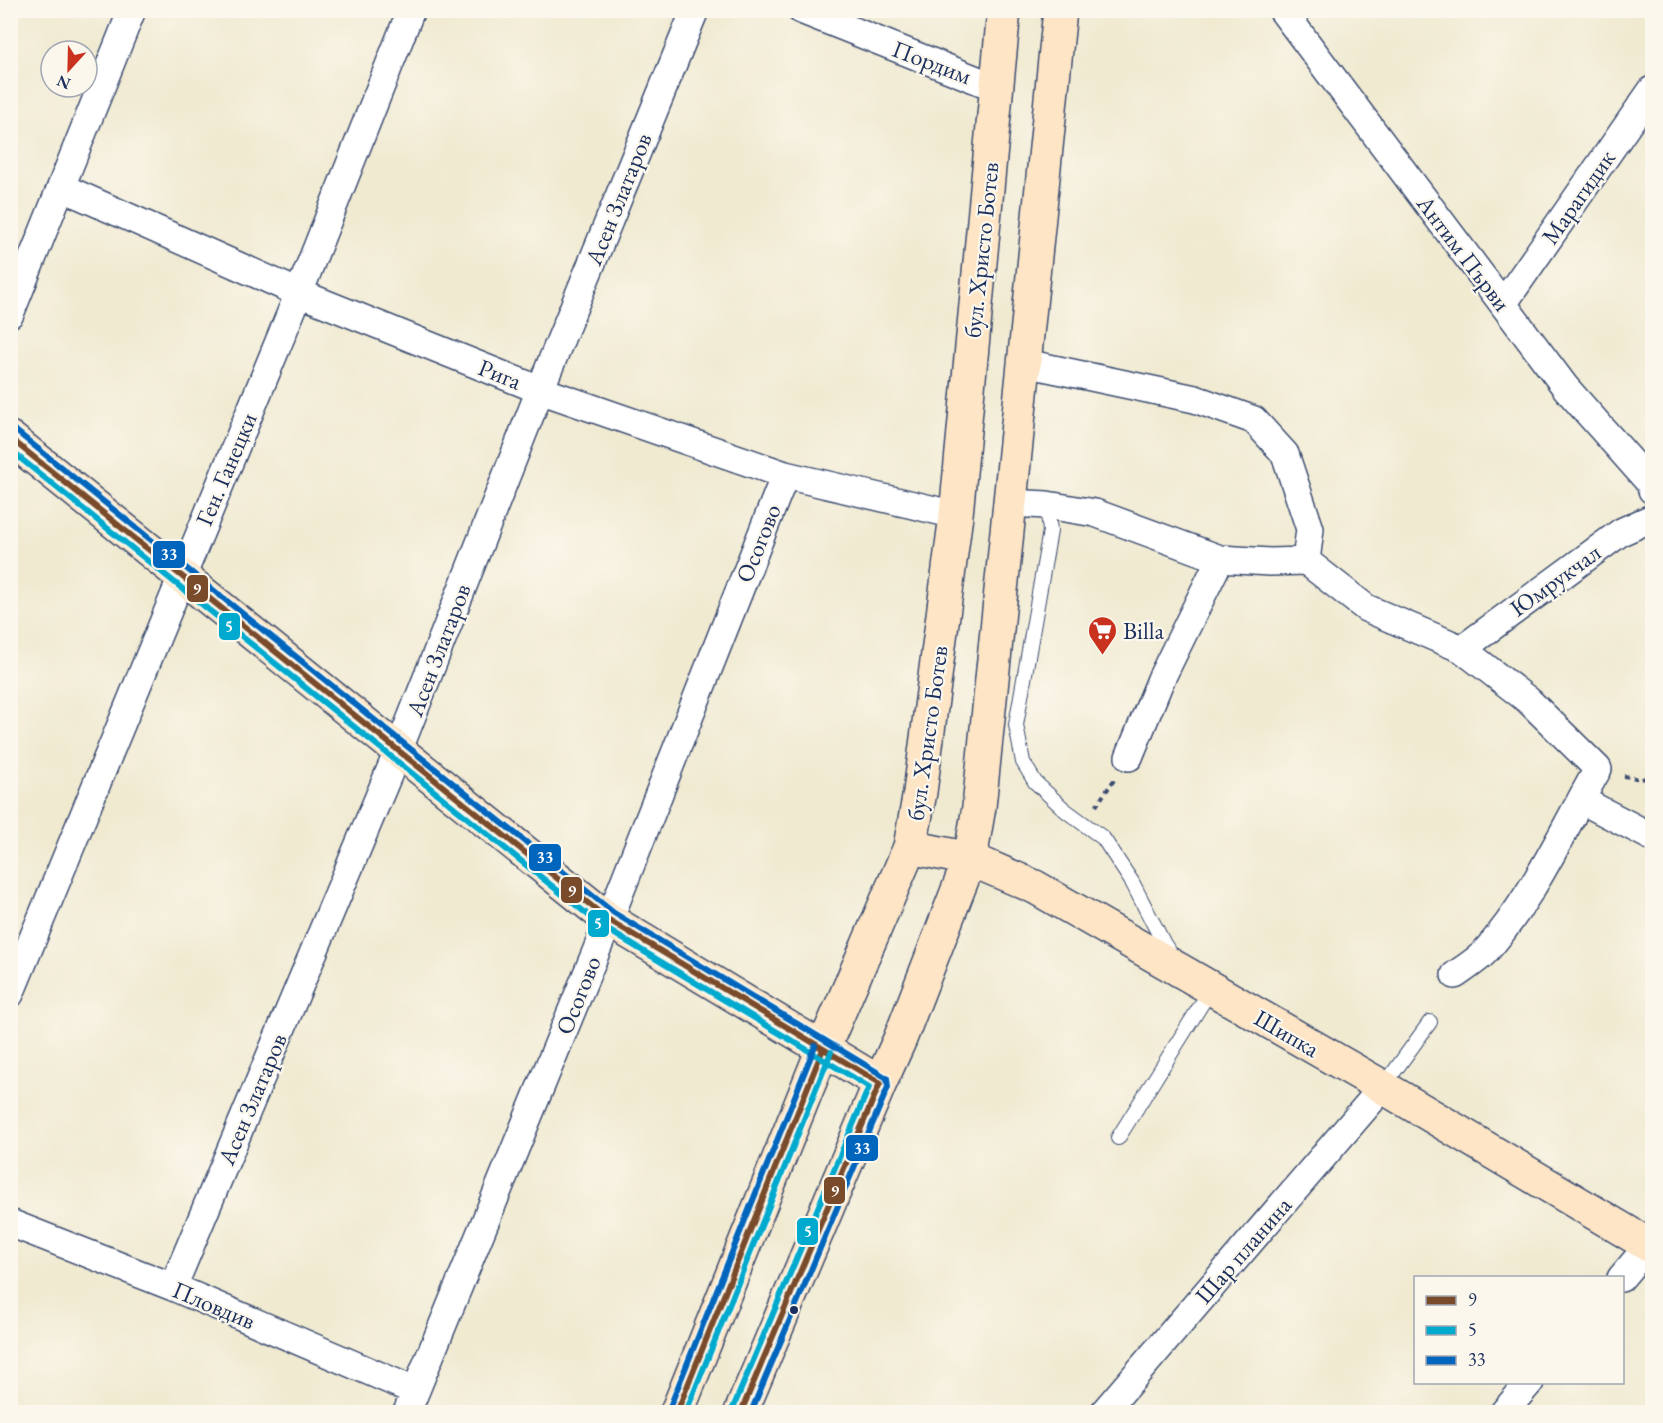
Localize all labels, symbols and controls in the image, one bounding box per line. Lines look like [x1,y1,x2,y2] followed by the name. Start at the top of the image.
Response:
[888,33,976,91] street label: Пордим
[39,39,99,99] north arrow
[54,70,74,95] text: N
[577,128,659,271] street label: Асен Златаров
[1534,143,1622,250] street label: Марагидик
[956,161,1006,339] street label: бул. Христо Ботев
[1410,188,1518,318] street label: Антим Първи
[474,351,527,397] street label: Рига
[188,407,264,530] street label: Ген. Ганецки
[728,499,788,587] street label: Осогово
[1503,536,1607,624] street label: Юмрукчал
[152,540,186,569] line badge: 33
[161,544,177,565] text: 33
[186,574,209,603] line badge: 9
[193,578,202,599] text: 9
[398,579,478,722] street label: Асен Златаров
[218,612,241,641] line badge: 5
[1086,614,1118,656] supermarket icon: Billa
[1123,615,1164,646] place label: Billa
[225,616,233,637] text: 5
[899,644,955,822] street label: бул. Христо Ботев
[528,843,562,872] line badge: 33
[537,847,553,868] text: 33
[560,876,583,904] line badge: 9
[568,880,577,901] text: 9
[587,909,610,938] line badge: 5
[594,913,602,934] text: 5
[548,951,608,1039] street label: Осогово
[1249,1002,1326,1064] street label: Шипка
[210,1029,294,1170] street label: Асен Златаров
[845,1134,879,1162] line badge: 33
[854,1138,870,1159] text: 33
[823,1176,846,1205] line badge: 9
[831,1180,840,1201] text: 9
[1188,1190,1298,1310] street label: Шар планина
[796,1217,819,1246] line badge: 5
[804,1221,812,1242] text: 5
[168,1274,260,1336] street label: Пловдив
[1414,1276,1624,1384] legend
[1468,1288,1477,1311] text: 9
[788,1304,800,1316] unlabelled marker
[1468,1318,1477,1341] text: 5
[1468,1348,1485,1371] text: 33

